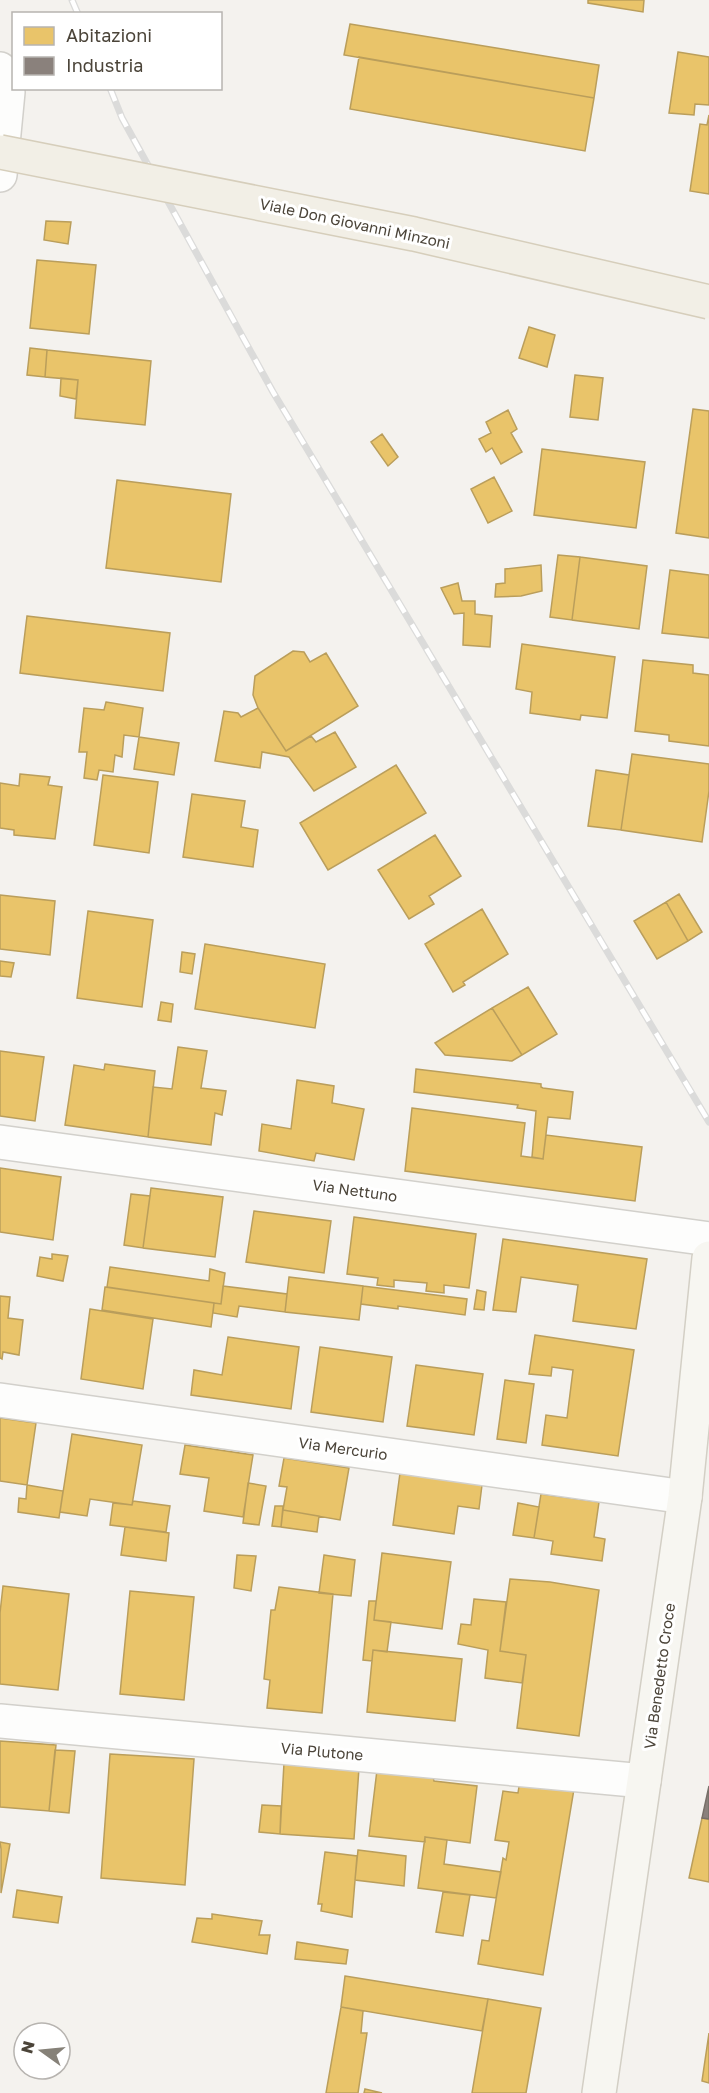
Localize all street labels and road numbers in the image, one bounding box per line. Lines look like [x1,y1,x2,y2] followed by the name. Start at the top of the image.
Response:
[258,194,452,252] street label: Viale Don Giovanni Minzoni
[311,1175,399,1205] street label: Via Nettuno
[297,1433,389,1463] street label: Via Mercurio
[640,1602,678,1750] street label: Via Benedetto Croce
[280,1738,364,1764] street label: Via Plutone

